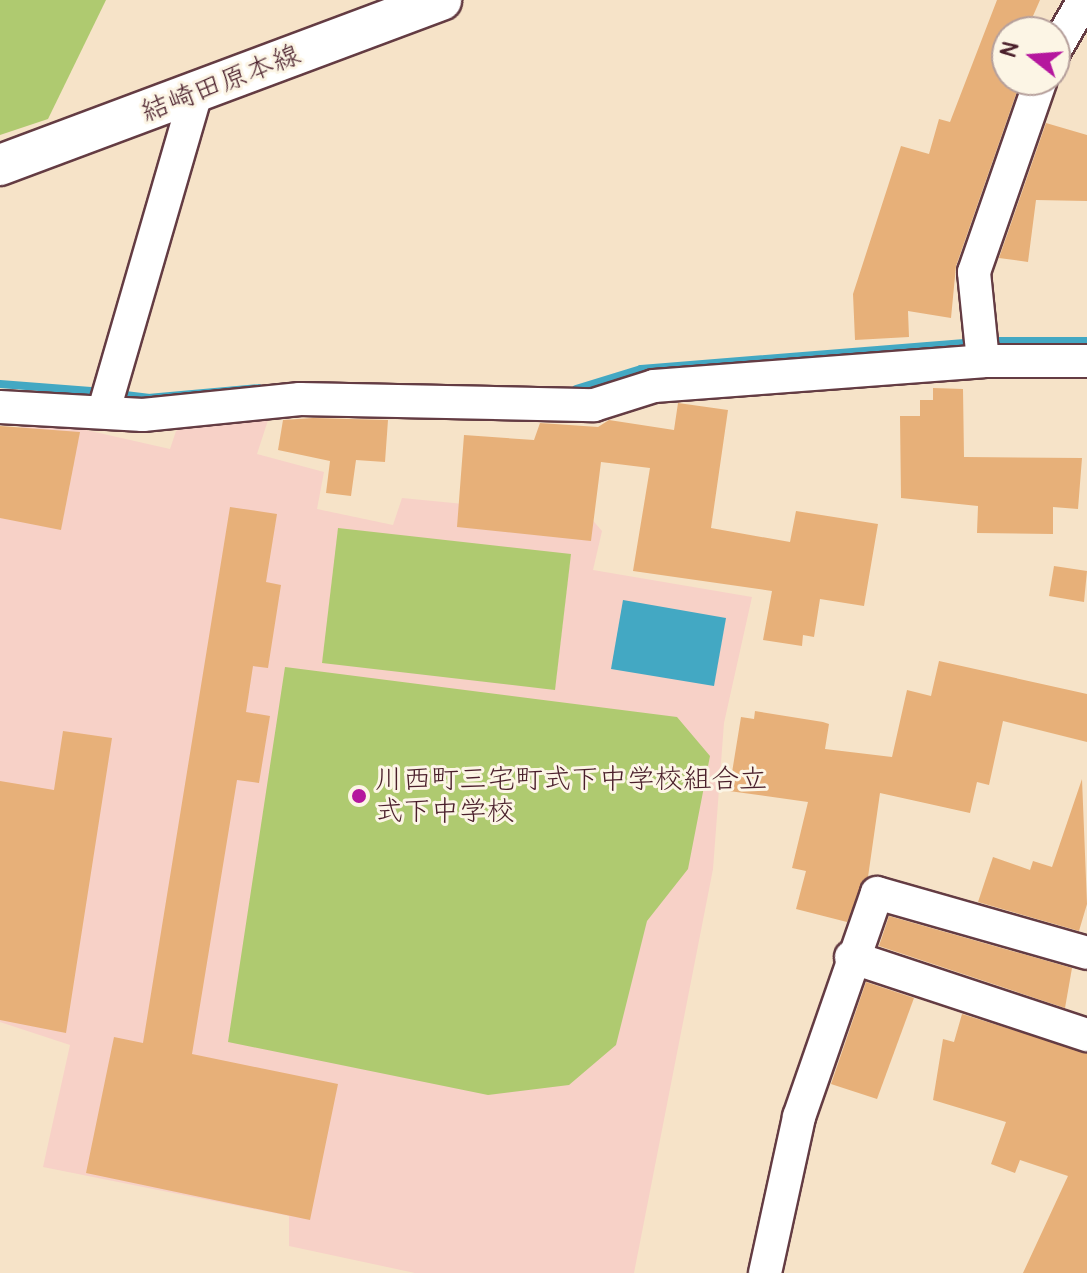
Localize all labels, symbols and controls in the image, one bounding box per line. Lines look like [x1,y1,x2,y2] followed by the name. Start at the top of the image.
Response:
[991,16,1071,96] north arrow
[137,38,305,130] street label: 結崎田原本線
[994,38,1026,61] text: N
[375,763,767,829] place label: 川西町三宅町式下中学校組合立 式下中学校
[350,787,368,805] marker: 川西町三宅町式下中学校組合立 式下中学校

